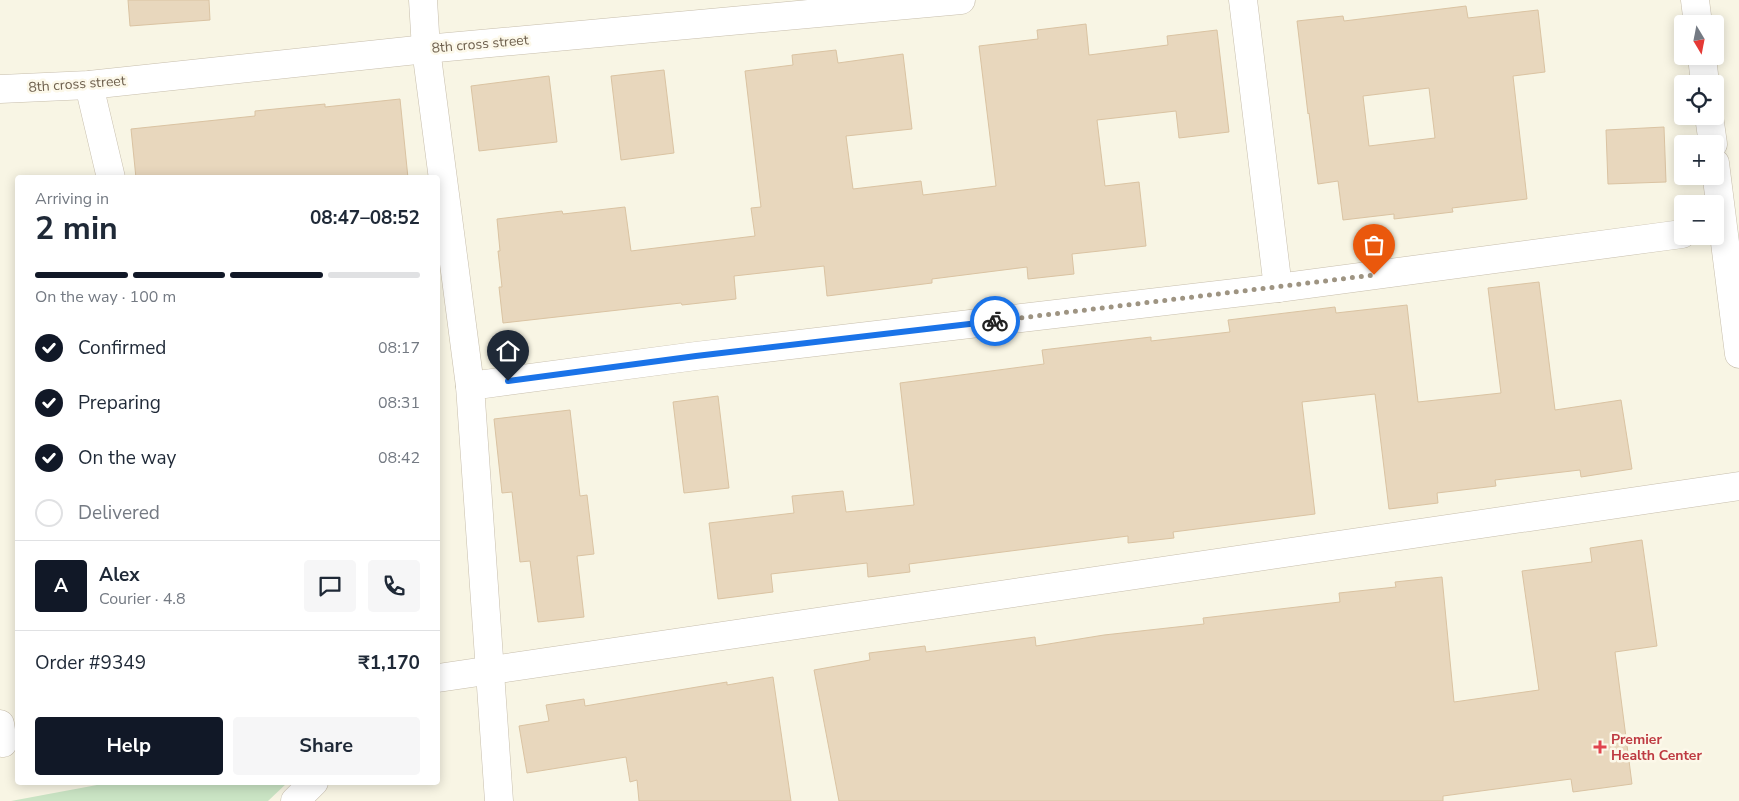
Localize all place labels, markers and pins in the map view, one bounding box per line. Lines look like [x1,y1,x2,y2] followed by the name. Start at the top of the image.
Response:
[1353,224,1395,275] pin
[487,330,529,381] pin
[1611,730,1702,765] place label: Premier Health Center
[1593,740,1607,754] marker: Premier Health Center

